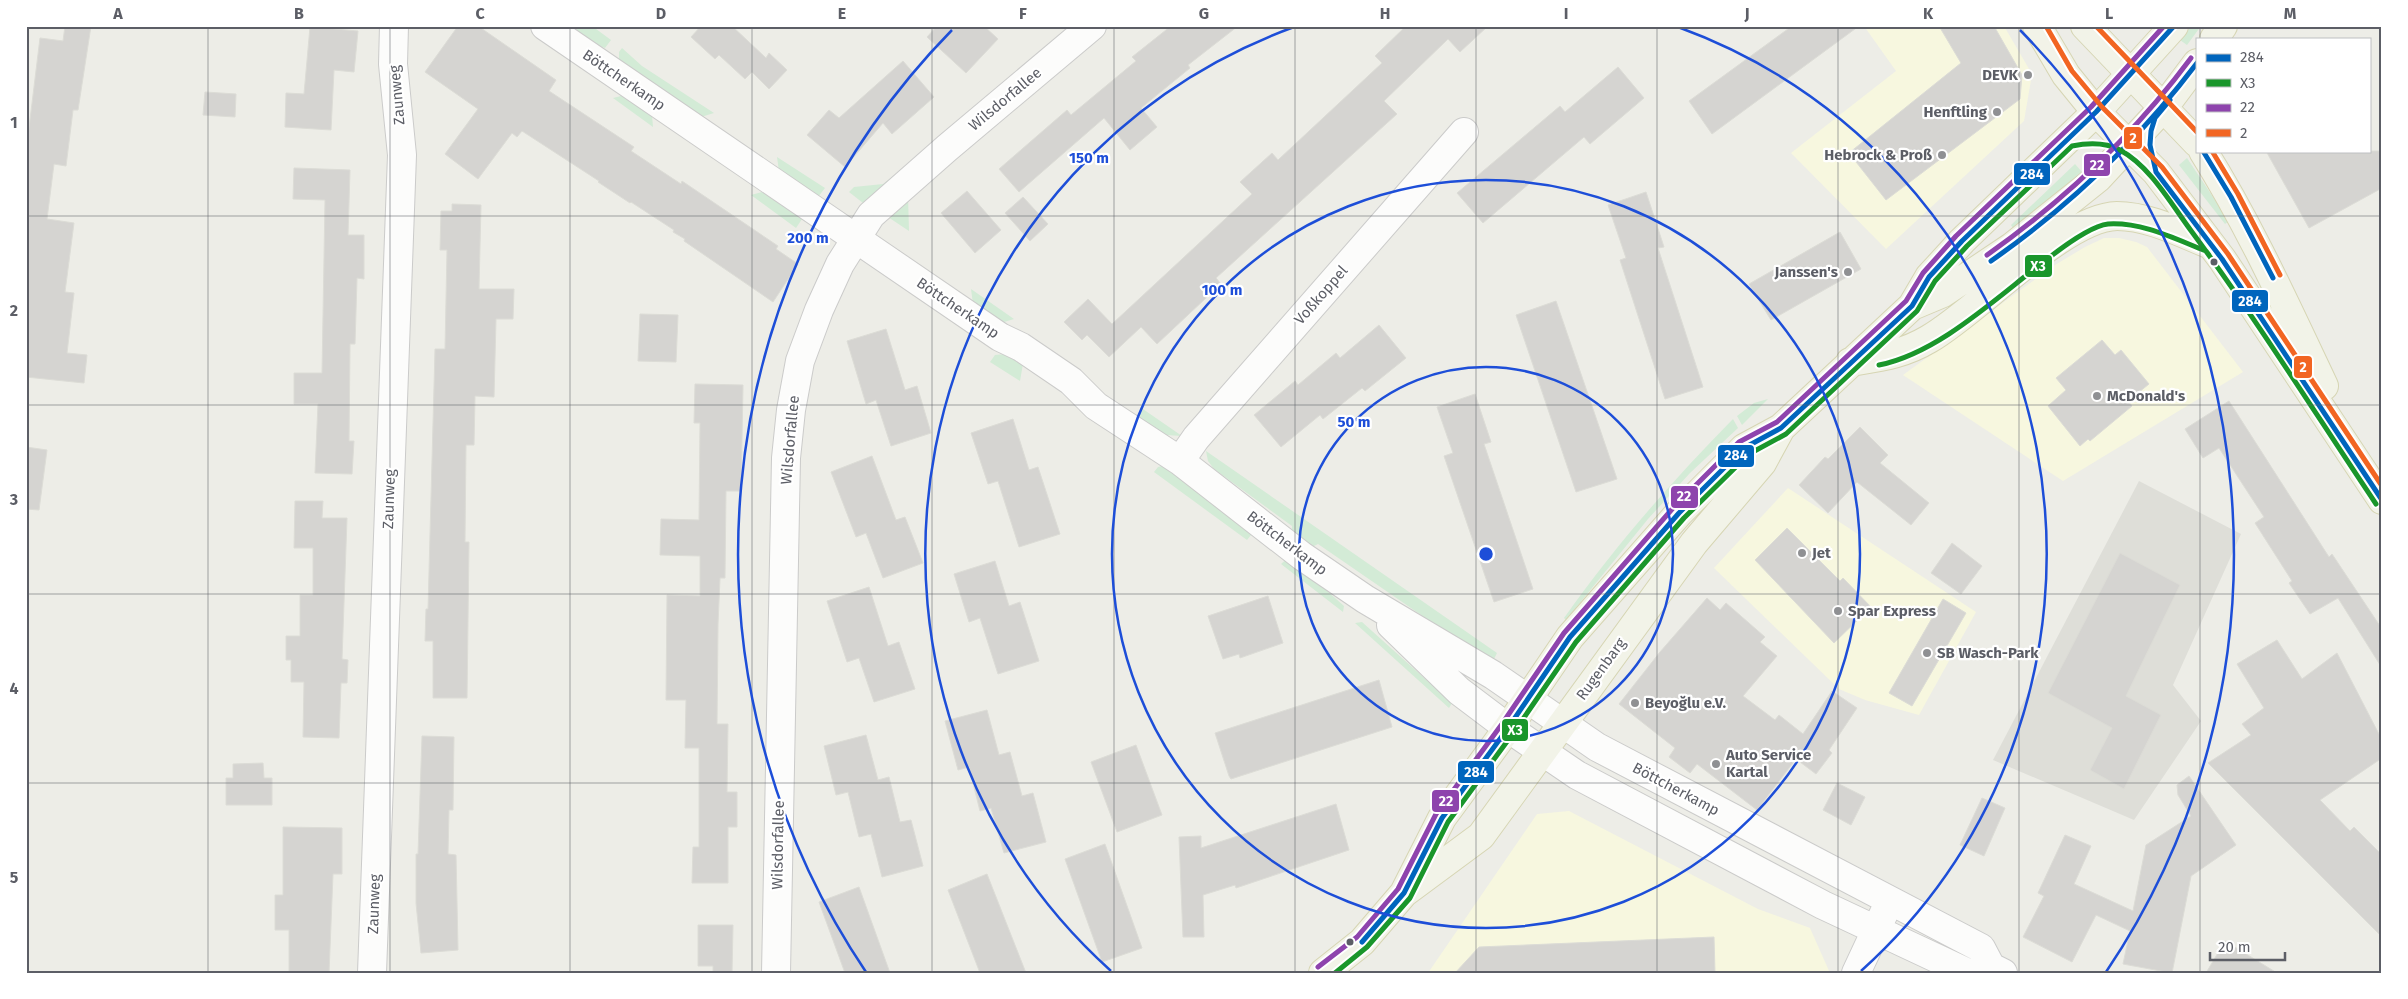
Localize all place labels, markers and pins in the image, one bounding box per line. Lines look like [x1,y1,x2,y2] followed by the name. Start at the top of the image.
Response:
[1982,66,2019,84] place label: DEVK
[2022,69,2034,81] marker: DEVK
[1923,103,1988,121] place label: Henftling
[1991,106,2003,118] marker: Henftling
[1824,146,1932,164] place label: Hebrock & Proß
[1936,149,1948,161] marker: Hebrock & Proß
[2209,257,2219,267] unlabelled marker
[1774,263,1838,281] place label: Janssen's
[1842,266,1854,278] marker: Janssen's
[2107,387,2185,405] place label: McDonald's
[2091,390,2103,402] marker: McDonald's
[1811,544,1831,562] place label: Jet
[1477,545,1495,563] centre of rings
[1796,547,1808,559] marker: Jet
[1848,602,1936,620] place label: Spar Express
[1832,605,1844,617] marker: Spar Express
[1937,644,2039,662] place label: SB Wasch-Park
[1921,647,1933,659] marker: SB Wasch-Park
[1645,694,1726,712] place label: Beyoğlu e.V.
[1629,697,1641,709] marker: Beyoğlu e.V.
[1725,746,1811,781] place label: Auto Service Kartal
[1710,758,1722,770] marker: Auto Service Kartal
[1345,937,1355,947] unlabelled marker

